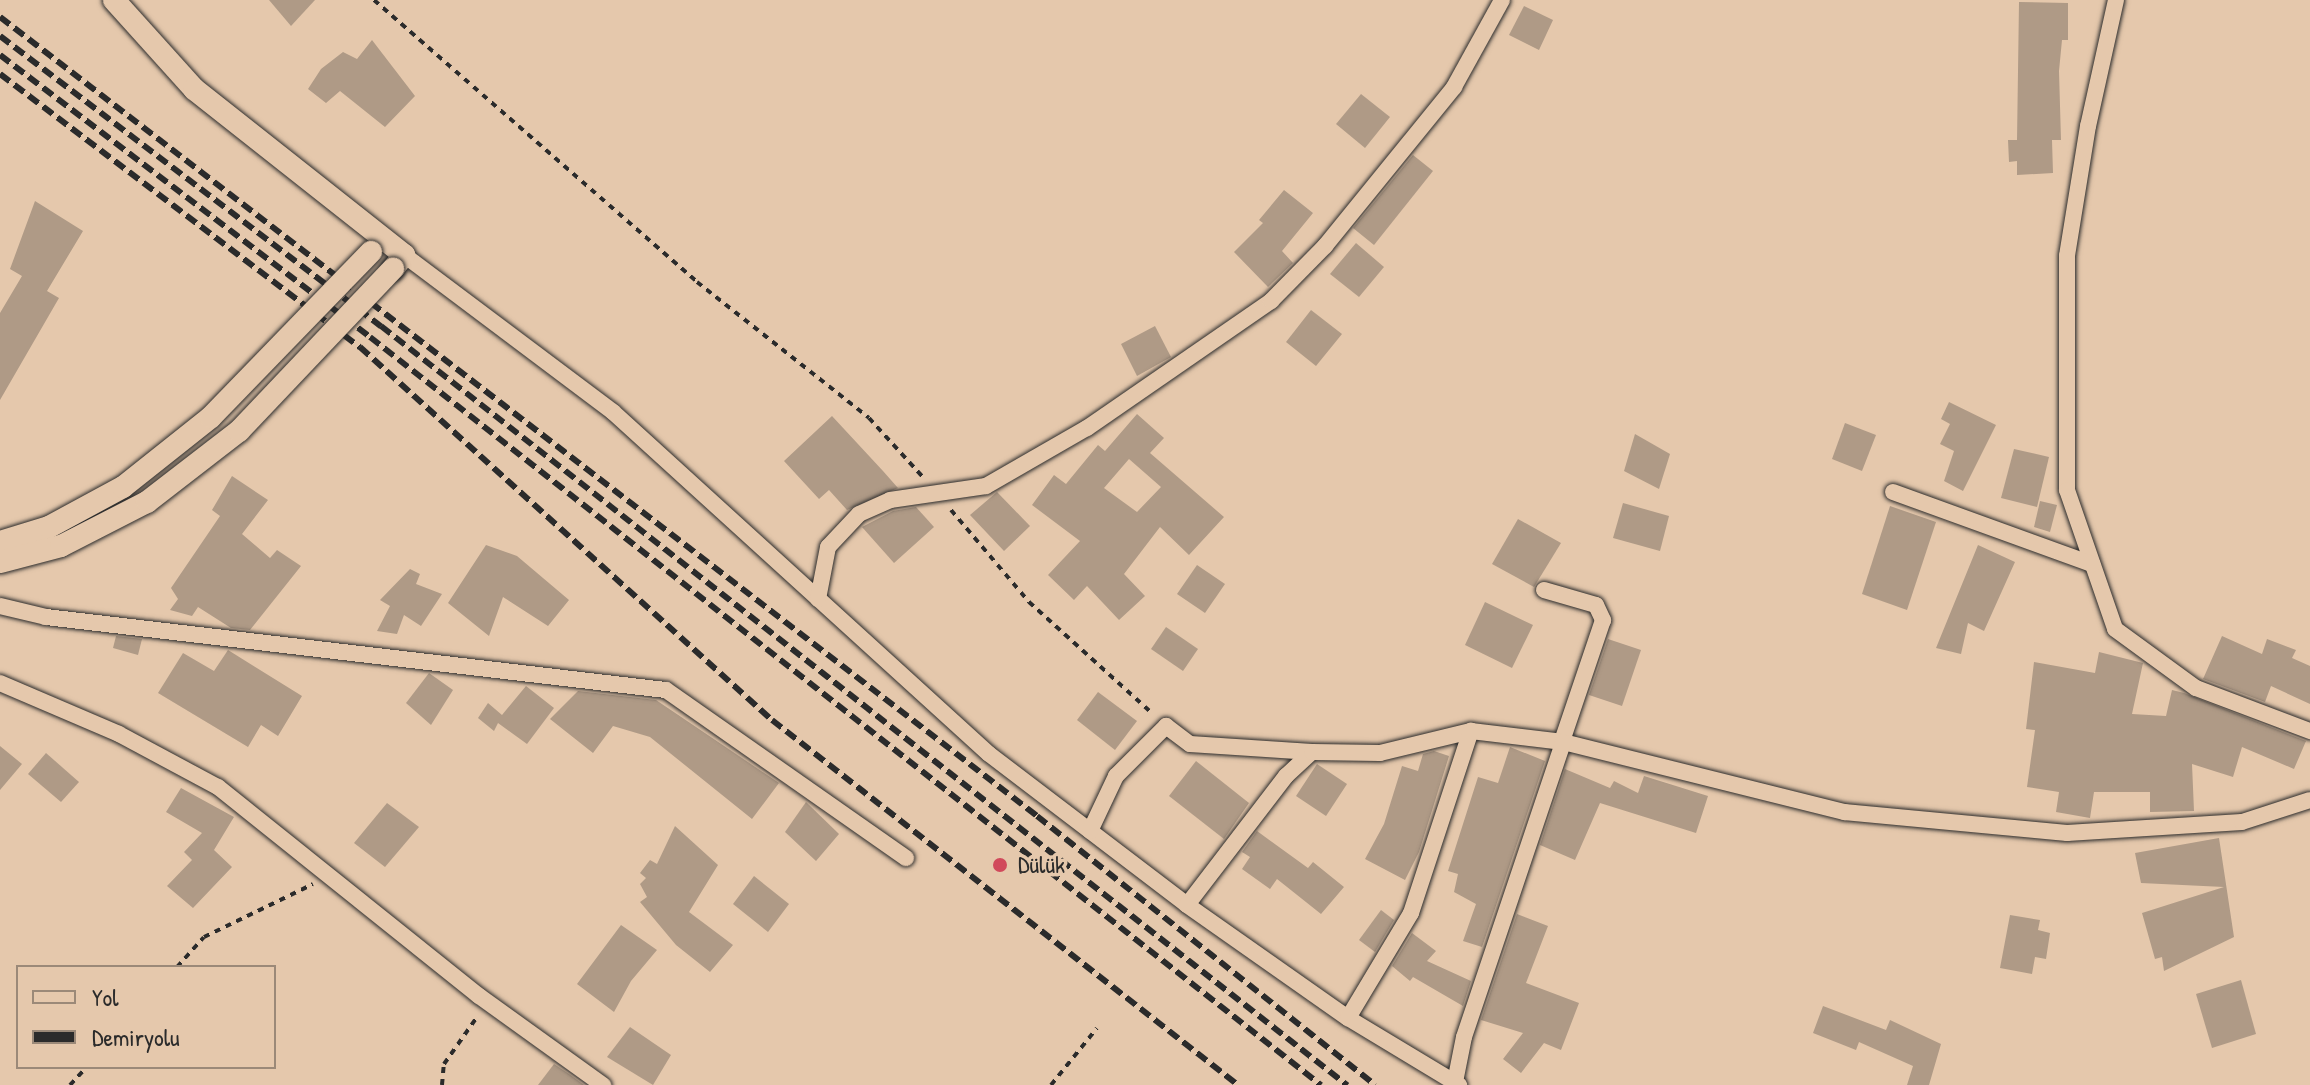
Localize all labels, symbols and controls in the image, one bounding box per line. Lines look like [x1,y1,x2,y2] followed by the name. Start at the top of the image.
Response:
[1018,851,1065,879] place label: Dülük
[989,854,1011,876] marker: Dülük
[16,965,276,1069] legend
[92,981,119,1013] text: Yol
[92,1021,180,1053] text: Demiryolu

